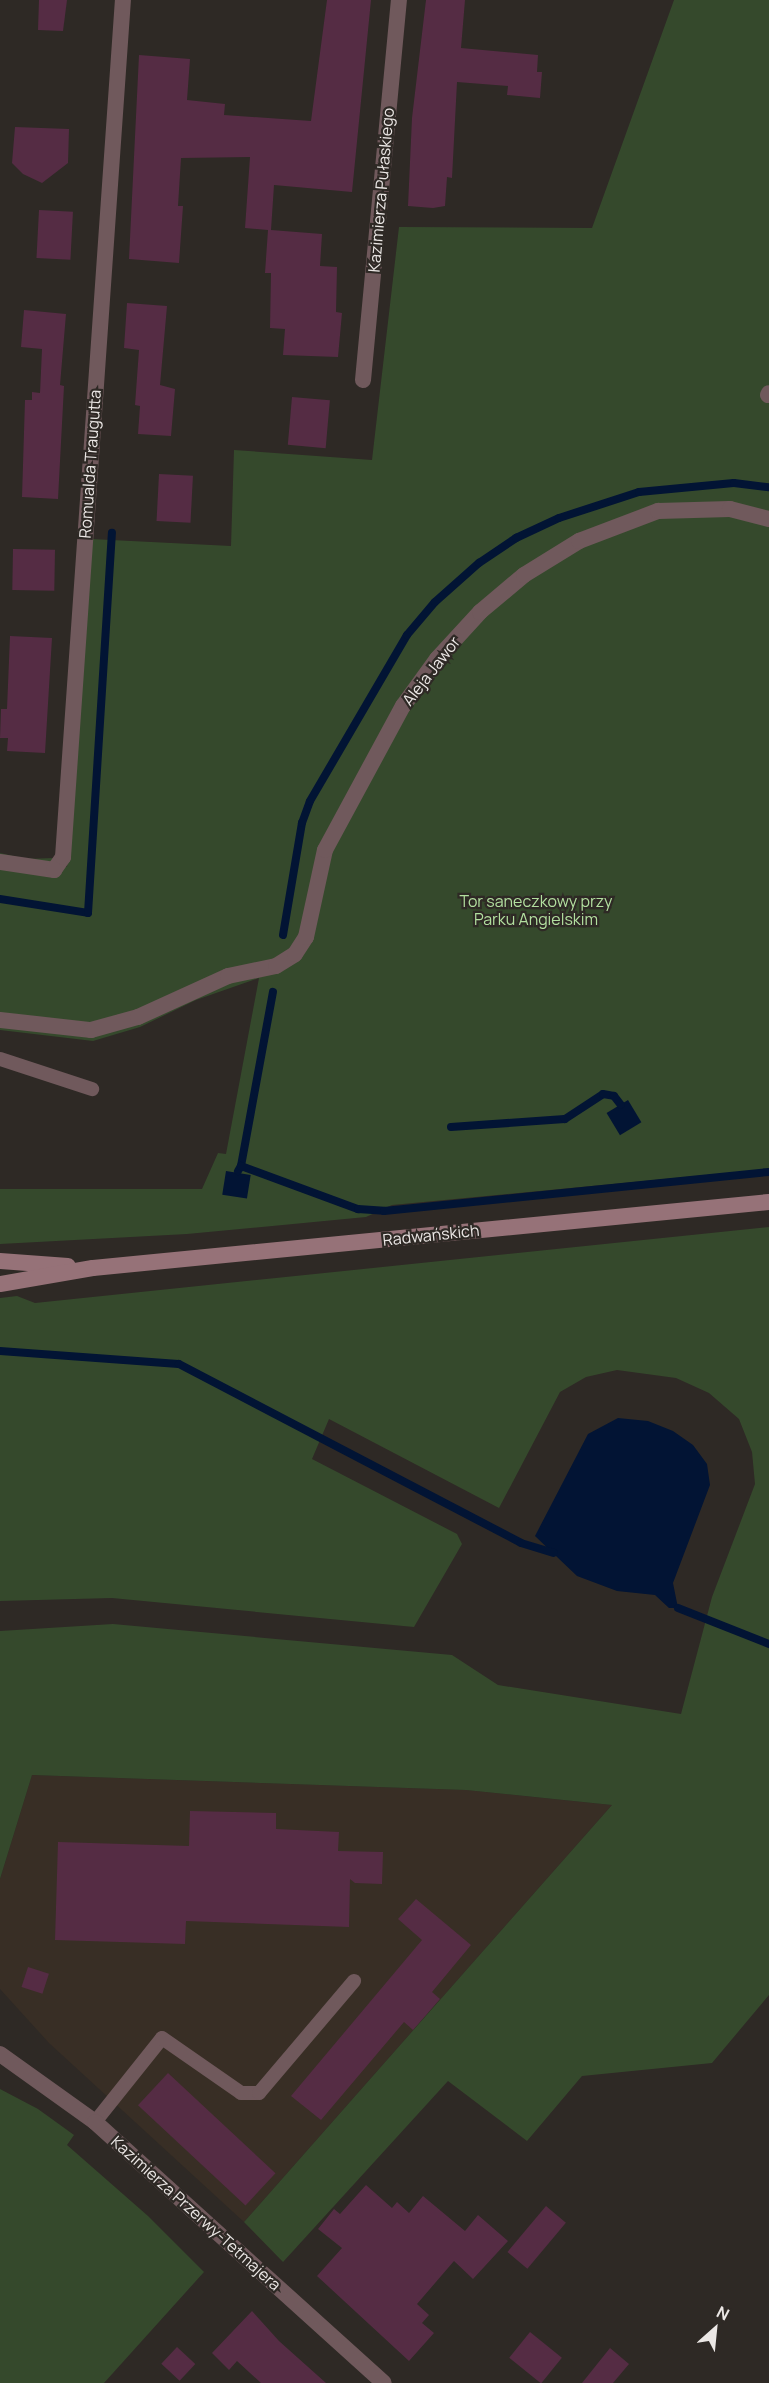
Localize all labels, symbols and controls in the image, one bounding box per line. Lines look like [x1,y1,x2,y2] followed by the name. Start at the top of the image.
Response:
[364,107,398,273] street label: Kazimierza Pułaskiego
[75,389,105,539] street label: Romualda Traugutta
[398,633,464,709] street label: Aleja Jawor
[460,891,612,929] park label: Tor saneczkowy przy Parku Angielskim
[382,1220,480,1250] street label: Radwańskich
[107,2132,285,2294] street label: Kazimierza Przerwy-Tetmajera
[685,2299,745,2359] north arrow
[713,2301,733,2325] text: N

